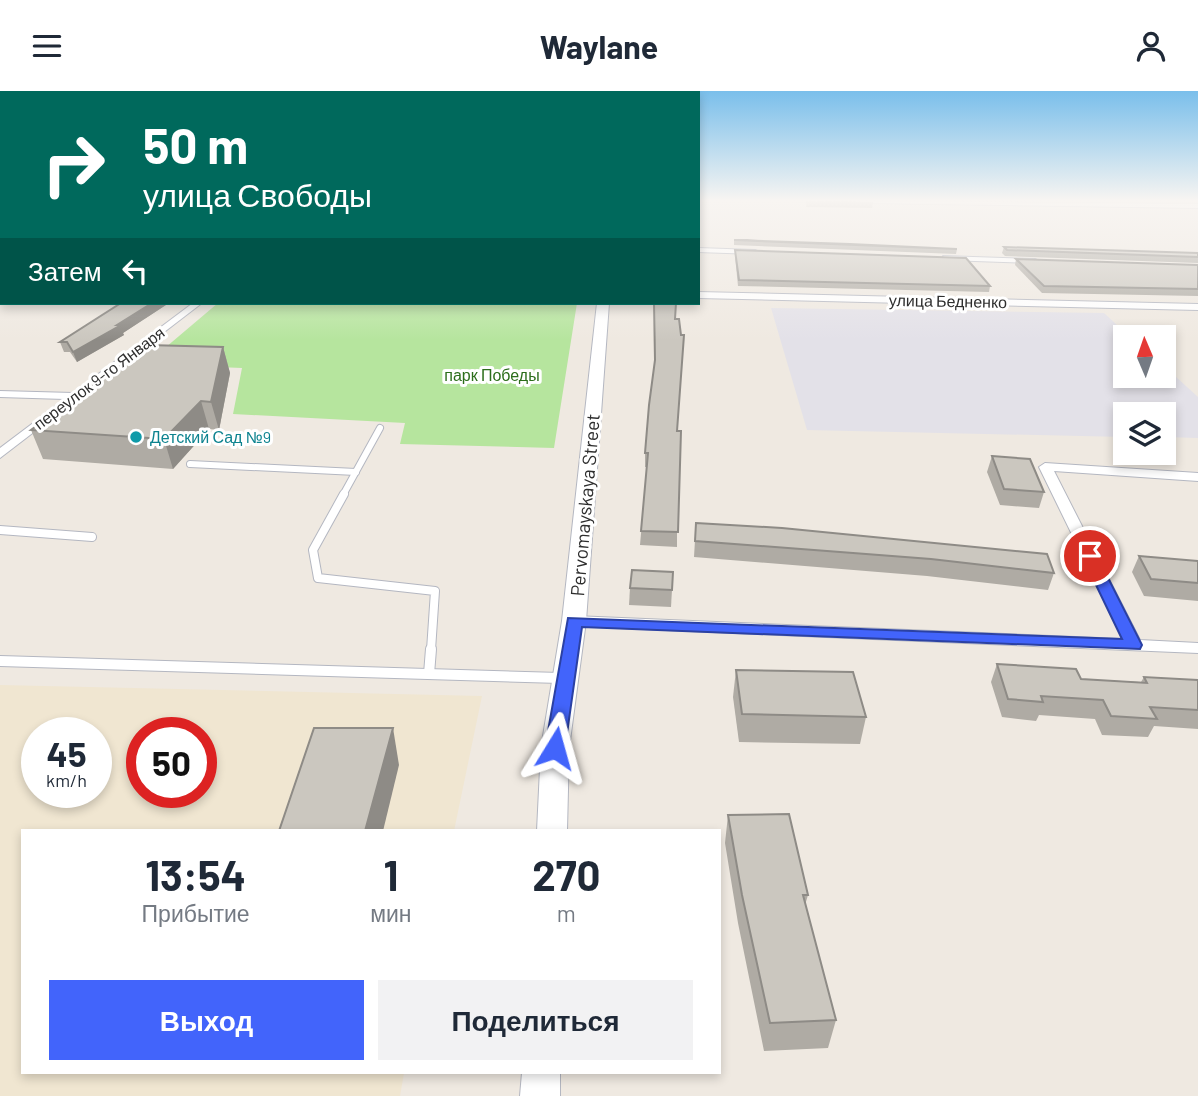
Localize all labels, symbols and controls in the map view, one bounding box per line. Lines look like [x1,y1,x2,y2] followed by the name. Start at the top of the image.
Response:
[28,27,66,65] icon: menu
[540,27,658,65] text: Waylane
[1132,27,1170,65] icon: person
[143,115,248,174] text: 50 m
[28,119,119,210] icon: right
[143,175,372,213] text: улица Свободы
[116,252,154,290] icon: left
[28,255,102,286] text: Затем
[889,290,1007,311] street label: улица Бедненко
[30,322,168,433] street label: переулок 9-го Января
[1113,325,1176,389] north arrow
[1113,325,1176,465] map controls
[444,365,540,384] park label: парк Победы
[1113,402,1176,465] button: layers
[565,413,604,597] street label: Pervomayskaya Street
[150,427,271,446] place label: Детский Сад №9
[128,429,144,445] marker: Детский Сад №9
[1060,526,1120,586] pin
[1071,537,1109,575] icon: arrive
[518,711,592,785] position arrow
[126,717,217,808] speed limit sign: 50
[46,732,87,774] text: 45
[46,769,87,791] text: km/h
[145,849,246,899] text: 13:54
[383,849,398,899] text: 1
[532,849,600,899] text: 270
[142,899,250,927] text: Прибытие
[370,899,412,927] text: мин
[557,899,576,927] text: m
[49,980,364,1060] button: Выход
[378,980,693,1060] button: Поделиться

